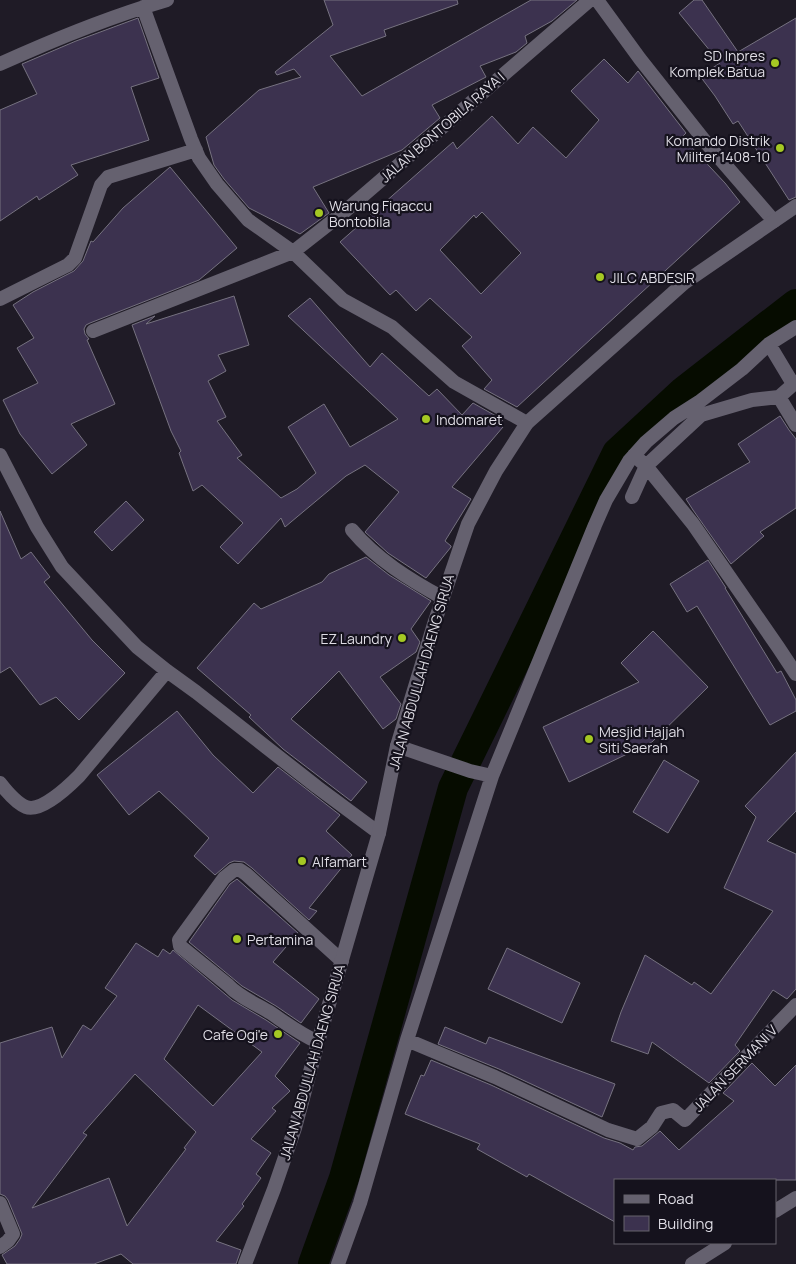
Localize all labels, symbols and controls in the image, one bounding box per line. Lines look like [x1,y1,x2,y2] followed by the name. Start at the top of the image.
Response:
[670,46,765,81] place label: SD Inpres Komplek Batua
[769,57,781,69] marker: SD Inpres Komplek Batua
[376,68,508,186] street label: JALAN BONTOBILA RAYA I
[666,131,771,166] place label: Komando Distrik Militer 1408-10
[774,142,786,154] marker: Komando Distrik Militer 1408-10
[329,196,432,231] place label: Warung Fiqaccu Bontobila
[313,207,325,219] marker: Warung Fiqaccu Bontobila
[610,268,695,287] place label: JILC ABDESIR
[594,271,606,283] marker: JILC ABDESIR
[436,410,503,429] place label: Indomaret
[420,413,432,425] marker: Indomaret
[384,572,458,772] street label: JALAN ABDULLAH DAENG SIRUA
[320,629,393,648] place label: EZ Laundry
[396,632,408,644] marker: EZ Laundry
[599,722,685,757] place label: Mesjid Hajjah Siti Saerah
[583,733,595,745] marker: Mesjid Hajjah Siti Saerah
[312,852,367,871] place label: Alfamart
[296,855,308,867] marker: Alfamart
[247,930,313,949] place label: Pertamina
[231,933,243,945] marker: Pertamina
[275,962,349,1162] street label: JALAN ABDULLAH DAENG SIRUA
[689,1020,782,1115] street label: JALAN SERMANI V
[203,1025,268,1044] place label: Cafe Ogi'e
[272,1028,284,1040] marker: Cafe Ogi'e
[614,1179,776,1244] legend
[658,1188,694,1209] text: Road
[658,1213,713,1234] text: Building

